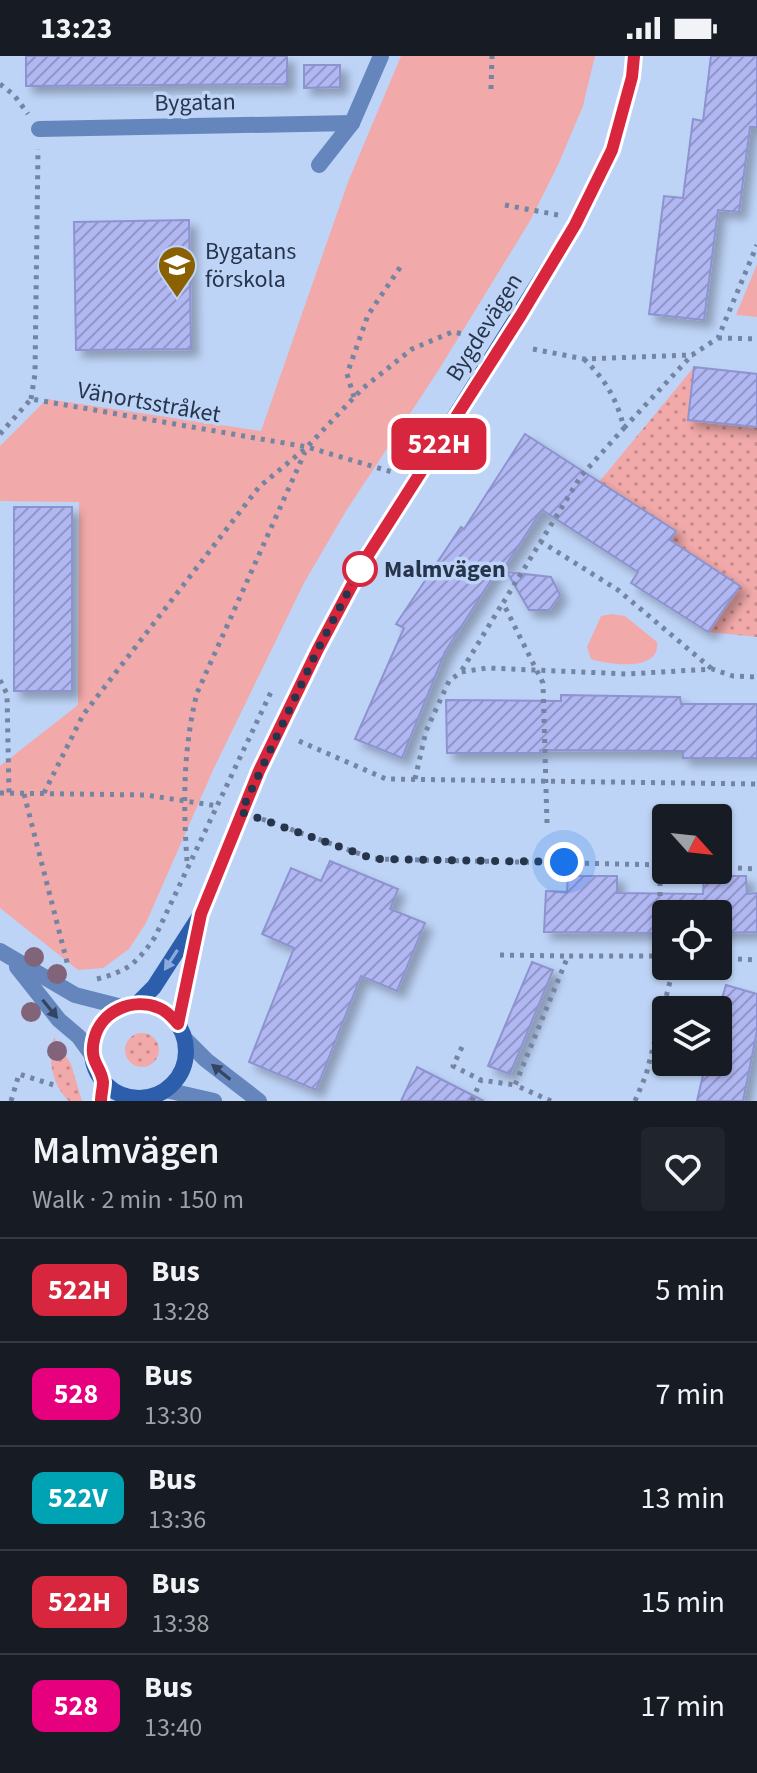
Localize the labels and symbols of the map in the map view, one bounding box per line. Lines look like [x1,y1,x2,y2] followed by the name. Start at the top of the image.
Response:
[154,84,236,121] street label: Bygatan
[205,234,296,297] place label: Bygatans förskola
[156,244,198,299] school or university icon: Bygatans förskola
[437,266,532,388] street label: Bygdevägen
[74,373,223,432] street label: Vänortsstråket
[383,418,495,470] line badge: 522H
[343,552,377,586] marker: Malmvägen
[384,552,506,587] place label: Malmvägen
[652,804,732,884] north arrow
[544,842,584,882] your location
[164,949,178,971] one-way arrow
[42,999,58,1019] one-way arrow
[211,1064,231,1081] one-way arrow

